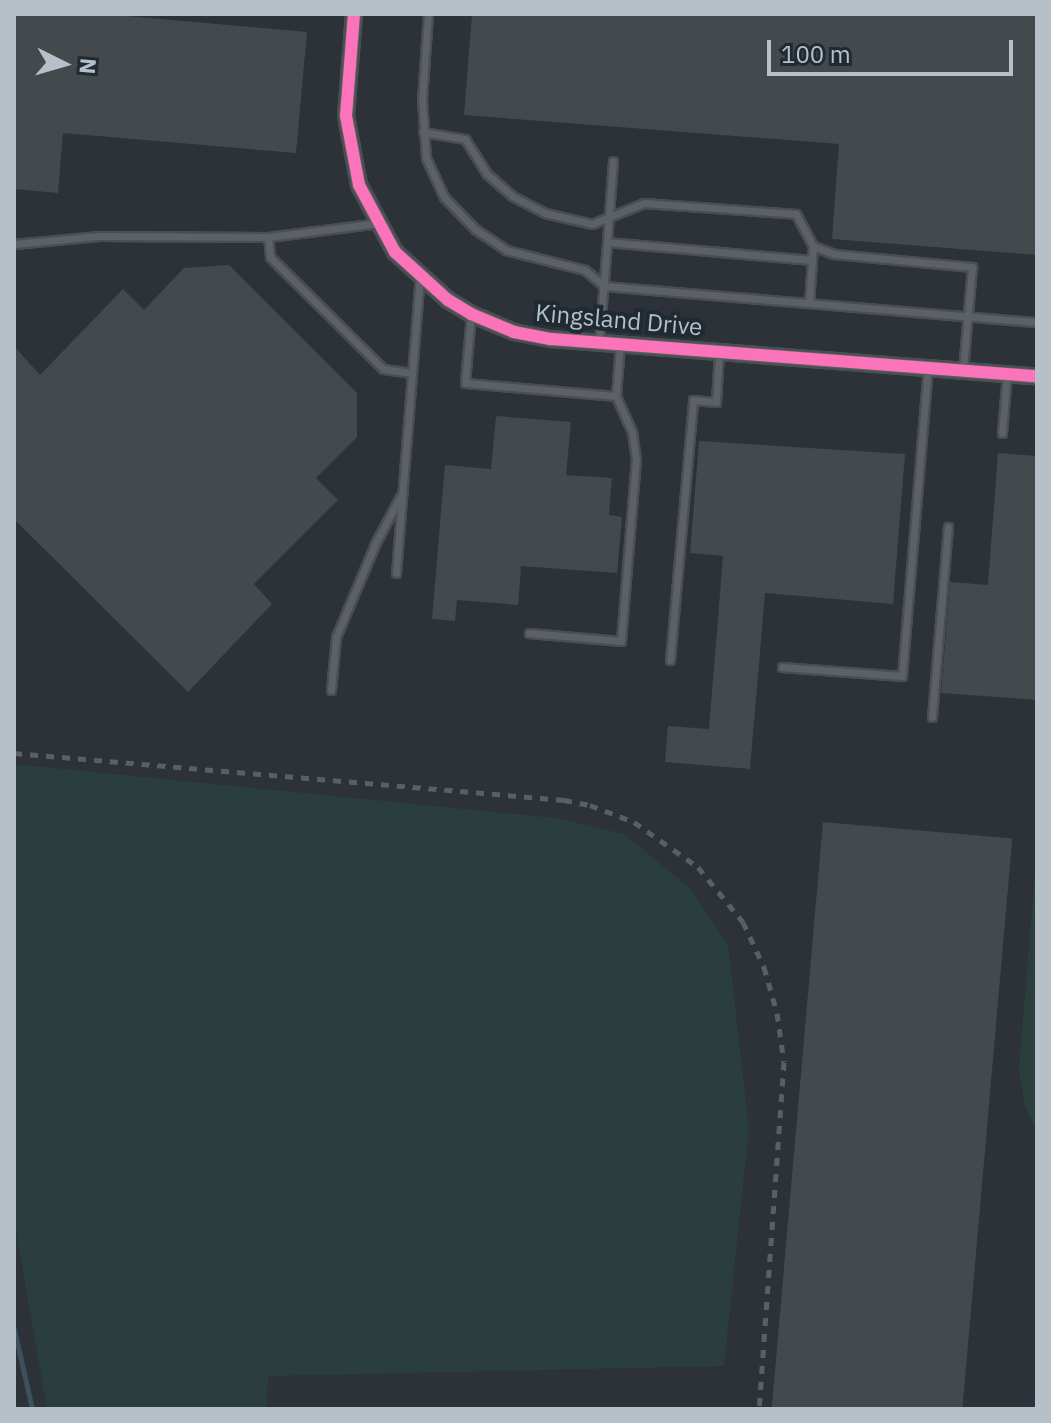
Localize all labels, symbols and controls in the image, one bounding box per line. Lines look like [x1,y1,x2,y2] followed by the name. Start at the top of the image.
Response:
[24,24,104,104] north arrow
[771,24,1017,74] scale bar
[781,38,851,70] text: 100 m
[73,57,104,75] text: N
[534,298,704,342] street label: Kingsland Drive

